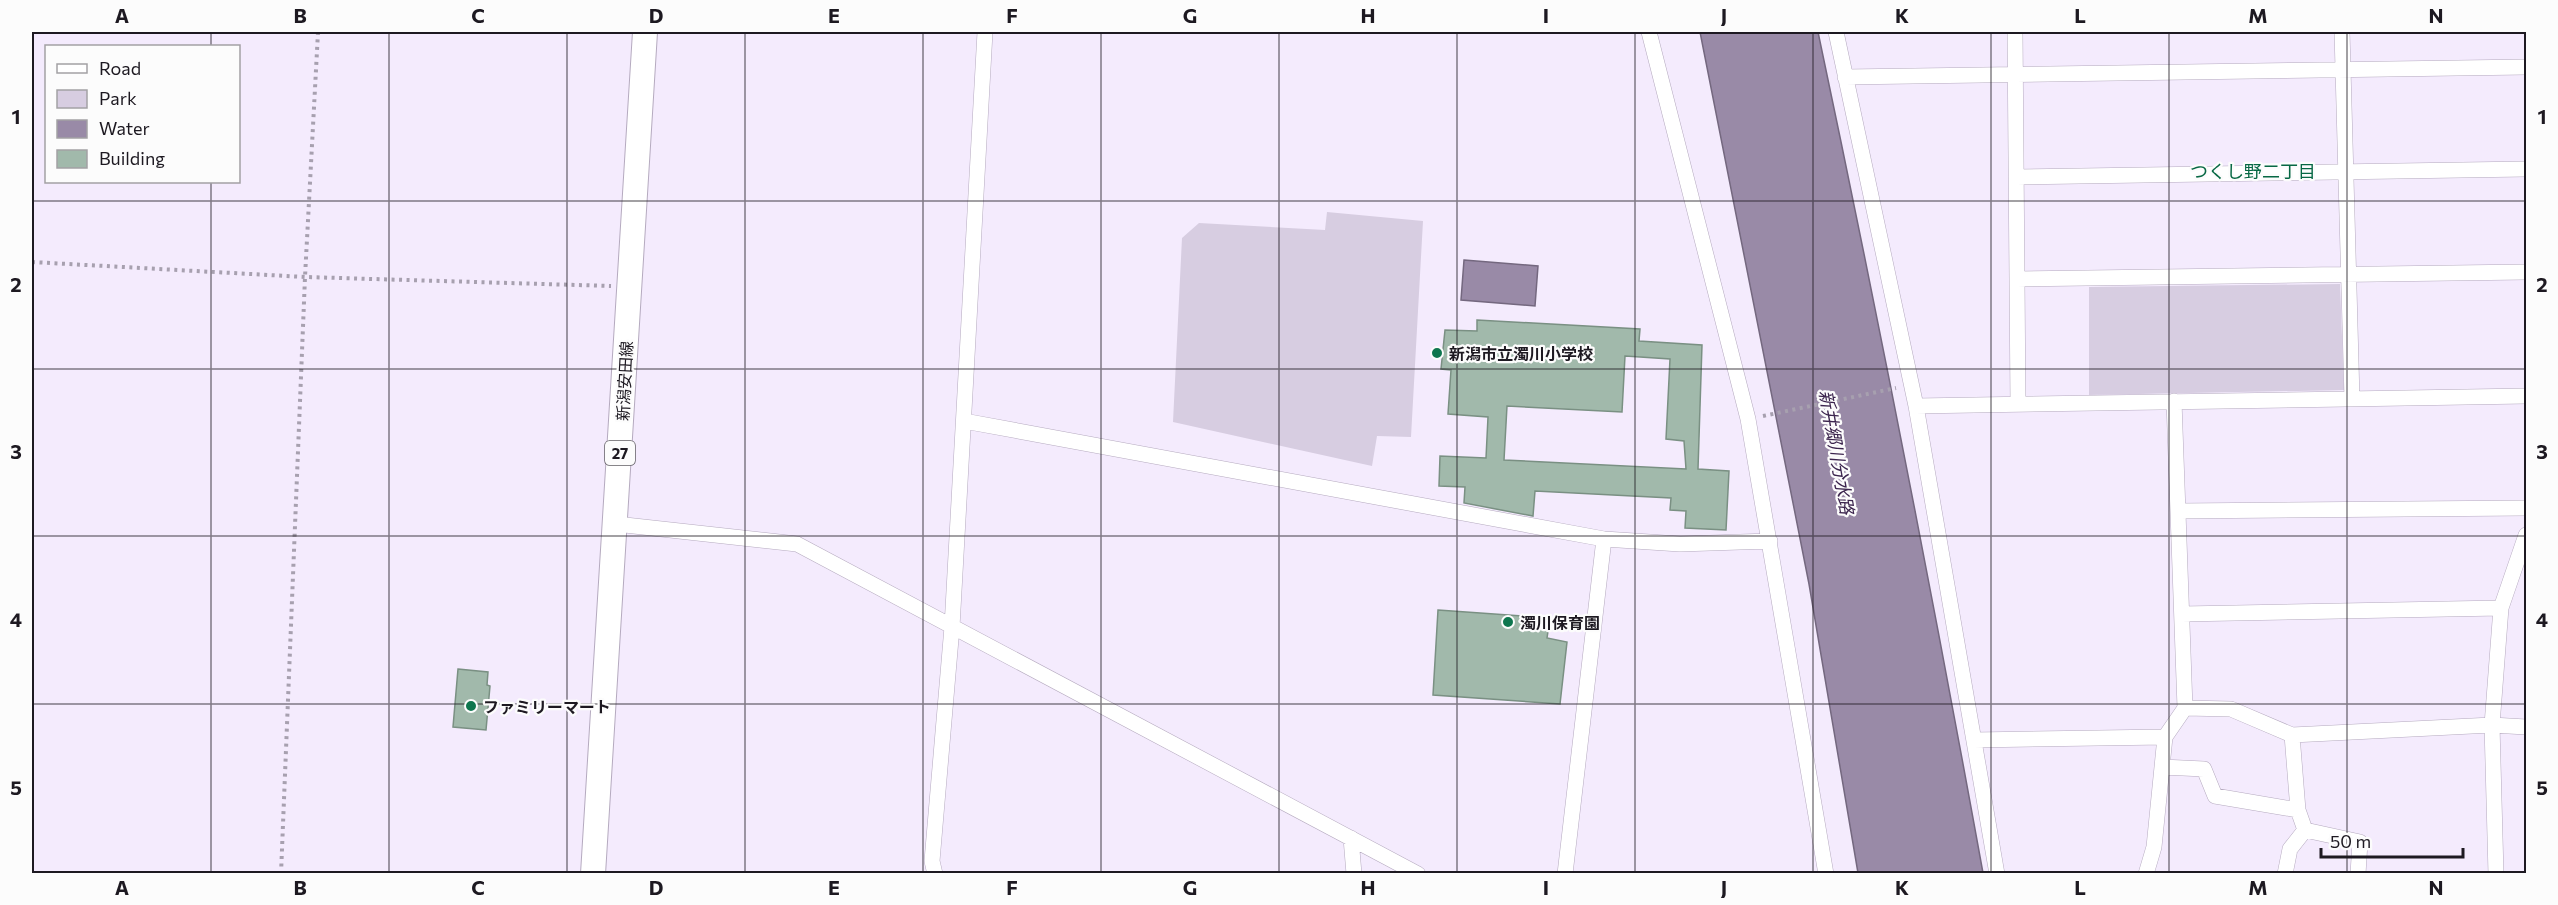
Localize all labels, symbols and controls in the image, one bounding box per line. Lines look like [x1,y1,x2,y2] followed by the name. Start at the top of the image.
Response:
[115,3,129,27] text: A
[293,3,307,27] text: B
[471,3,485,27] text: C
[649,3,663,27] text: D
[828,3,840,27] text: E
[1006,3,1018,27] text: F
[1183,3,1197,27] text: G
[1361,3,1376,27] text: H
[1543,3,1549,27] text: I
[1721,3,1727,27] text: J
[1895,3,1909,27] text: K
[2074,3,2086,27] text: L
[2248,3,2268,27] text: M
[2429,3,2444,27] text: N
[45,45,240,183] legend
[99,57,141,79] text: Road
[99,87,137,109] text: Park
[11,104,21,128] text: 1
[2537,104,2547,128] text: 1
[99,117,150,139] text: Water
[99,147,165,169] text: Building
[2190,160,2316,182] district label: つくし野二丁目
[10,272,22,296] text: 2
[2536,272,2548,296] text: 2
[612,341,636,421] street label: 新潟安田線
[1449,344,1593,363] place label: 新潟市立濁川小学校
[1430,346,1444,360] marker: 新潟市立濁川小学校
[1815,388,1859,518] water label: 新井郷川分水路
[10,439,22,463] text: 3
[2536,439,2548,463] text: 3
[605,441,635,465] road number: 27
[10,607,22,631] text: 4
[2536,607,2548,631] text: 4
[1520,613,1600,632] place label: 濁川保育園
[1501,615,1515,629] marker: 濁川保育園
[483,697,611,716] place label: ファミリーマート
[464,699,478,713] marker: ファミリーマート
[10,775,22,799] text: 5
[2536,775,2548,799] text: 5
[2321,821,2464,859] scale bar
[2330,830,2371,852] text: 50 m
[115,875,129,899] text: A
[293,875,307,899] text: B
[471,875,485,899] text: C
[649,875,663,899] text: D
[828,875,840,899] text: E
[1006,875,1018,899] text: F
[1183,875,1197,899] text: G
[1361,875,1376,899] text: H
[1543,875,1549,899] text: I
[1721,875,1727,899] text: J
[1895,875,1909,899] text: K
[2074,875,2086,899] text: L
[2248,875,2268,899] text: M
[2429,875,2444,899] text: N

